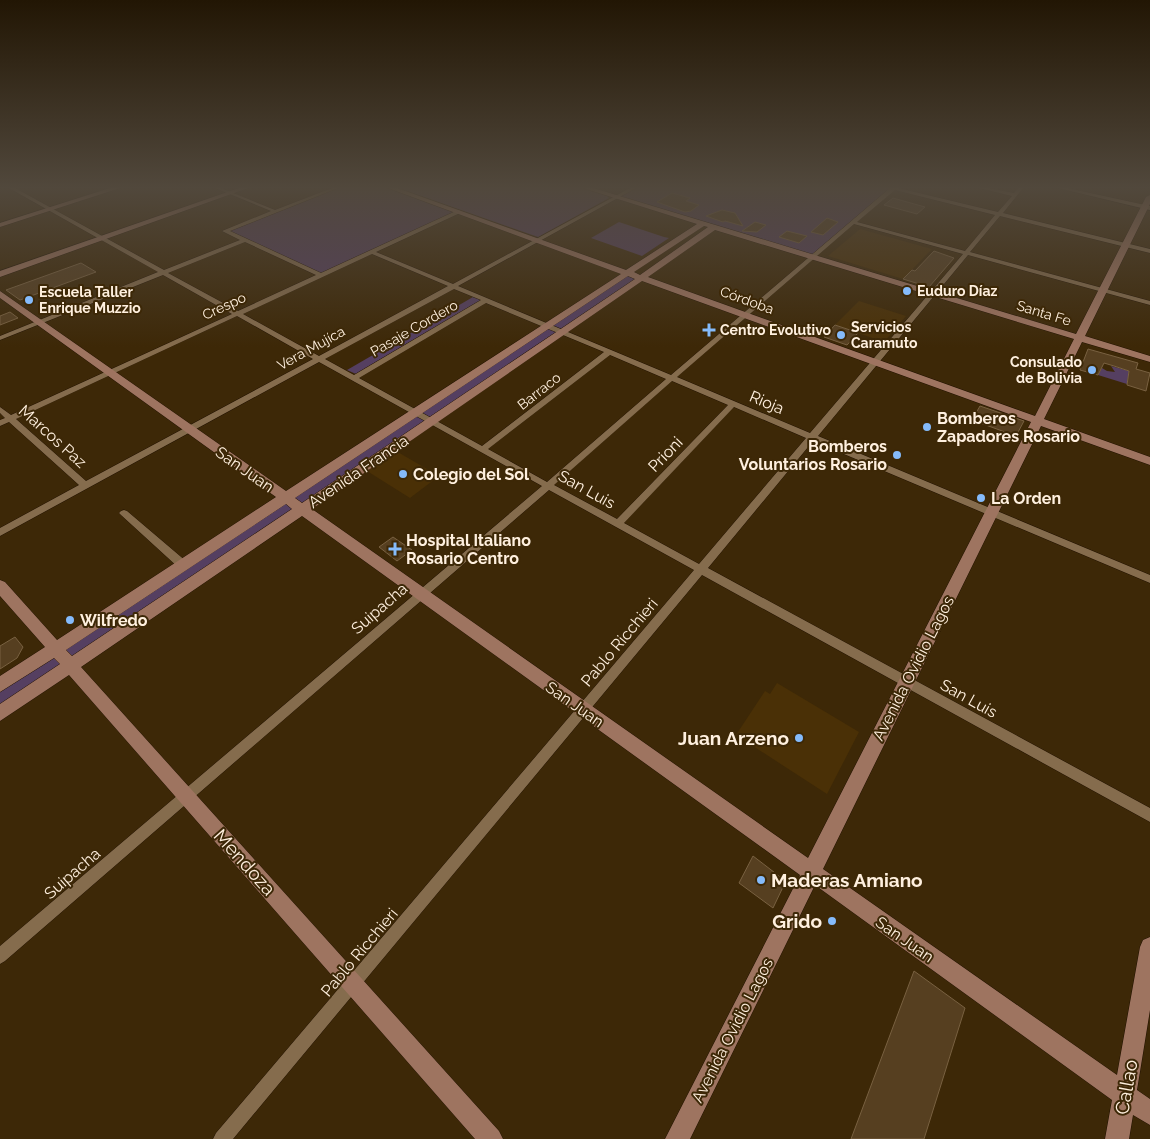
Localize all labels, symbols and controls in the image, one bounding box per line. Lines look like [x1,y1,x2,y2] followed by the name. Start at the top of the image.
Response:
[718,283,776,317] street label: Córdoba
[917,283,997,299] place label: Euduro Díaz
[39,284,141,316] place label: Escuela Taller Enrique Muzzio
[901,285,913,297] marker: Euduro Díaz
[200,289,248,323] street label: Crespo
[23,294,35,306] marker: Escuela Taller Enrique Muzzio
[367,297,461,359] street label: Pasaje Cordero
[1015,297,1073,329] street label: Santa Fe
[851,319,918,351] place label: Servicios Caramuto
[720,322,832,338] place label: Centro Evolutivo
[274,323,348,373] street label: Vera Mujíca
[702,323,716,337] marker: Centro Evolutivo
[835,329,847,341] marker: Servicios Caramuto
[1010,354,1083,386] place label: Consulado de Bolivia
[1086,364,1098,376] marker: Consulado de Bolivia
[514,369,564,413] street label: Barraco
[747,387,787,418] street label: Rioja
[15,401,91,472] street label: Marcos Paz
[937,409,1080,446] place label: Bomberos Zapadores Rosario
[921,421,933,433] marker: Bomberos Zapadores Rosario
[304,431,412,512] street label: Avenida Francia
[644,433,687,476] street label: Prioni
[739,437,887,474] place label: Bomberos Voluntarios Rosario
[212,443,277,496] street label: San Juan
[891,449,903,461] marker: Bomberos Voluntarios Rosario
[413,465,530,484] place label: Colegio del Sol
[555,466,619,513] street label: San Luis
[397,468,409,480] marker: Colegio del Sol
[991,489,1061,508] place label: La Orden
[975,492,987,504] marker: La Orden
[406,531,531,568] place label: Hospital Italiano Rosario Centro
[388,542,402,556] marker: Hospital Italiano Rosario Centro
[347,579,411,638] street label: Suipacha
[869,593,958,744] street label: Avenida Ovidio Lagos
[577,594,662,690] street label: Pablo Ricchieri
[80,611,148,630] place label: Wilfredo
[64,614,76,626] marker: Wilfredo
[937,675,1001,722] street label: San Luis
[542,678,607,731] street label: San Juan
[678,727,789,749] place label: Juan Arzeno
[793,732,805,744] marker: Juan Arzeno
[210,824,280,900] street label: Mendoza
[40,844,104,903] street label: Suipacha
[771,869,923,891] place label: Maderas Amiano
[755,874,767,886] marker: Maderas Amiano
[317,904,402,1000] street label: Pablo Ricchieri
[772,910,822,932] place label: Grido
[872,913,937,966] street label: San Juan
[826,915,838,927] marker: Grido
[688,955,777,1106] street label: Avenida Ovidio Lagos
[1110,1058,1142,1116] street label: Callao

